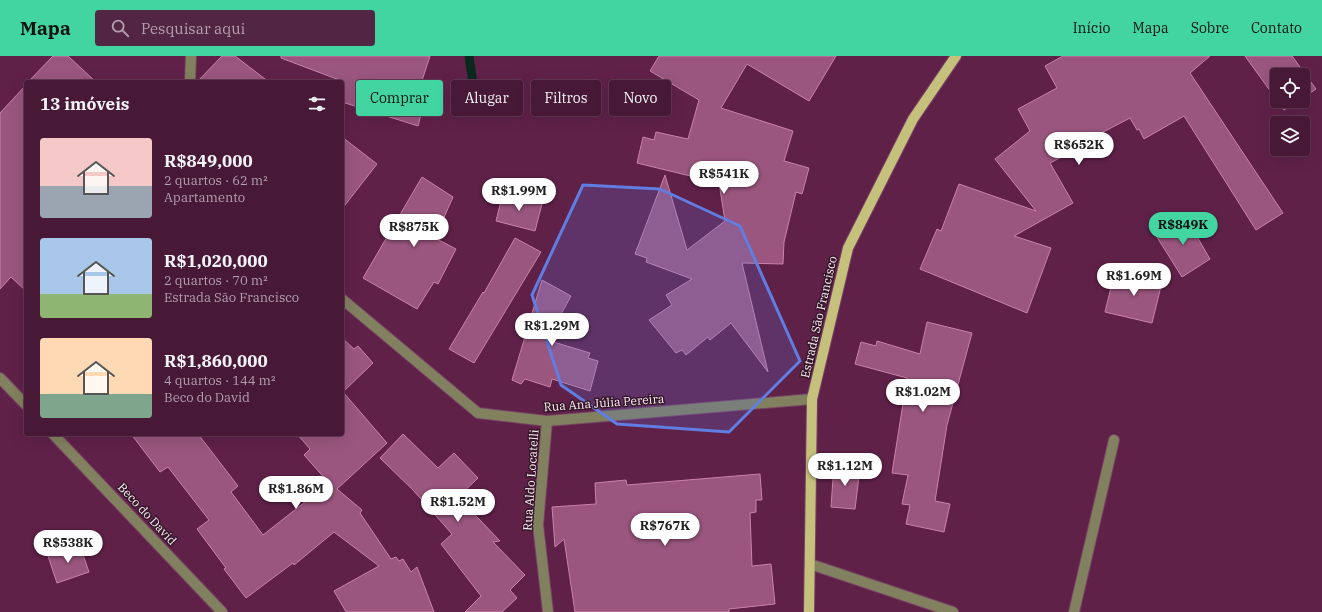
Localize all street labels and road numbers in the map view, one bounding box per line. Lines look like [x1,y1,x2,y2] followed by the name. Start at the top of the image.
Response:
[797,254,840,379] street label: Estrada São Francisco
[543,391,665,414] street label: Rua Ana Júlia Pereira
[519,429,542,531] street label: Rua Aldo Locatelli
[115,480,180,548] street label: Beco do David

